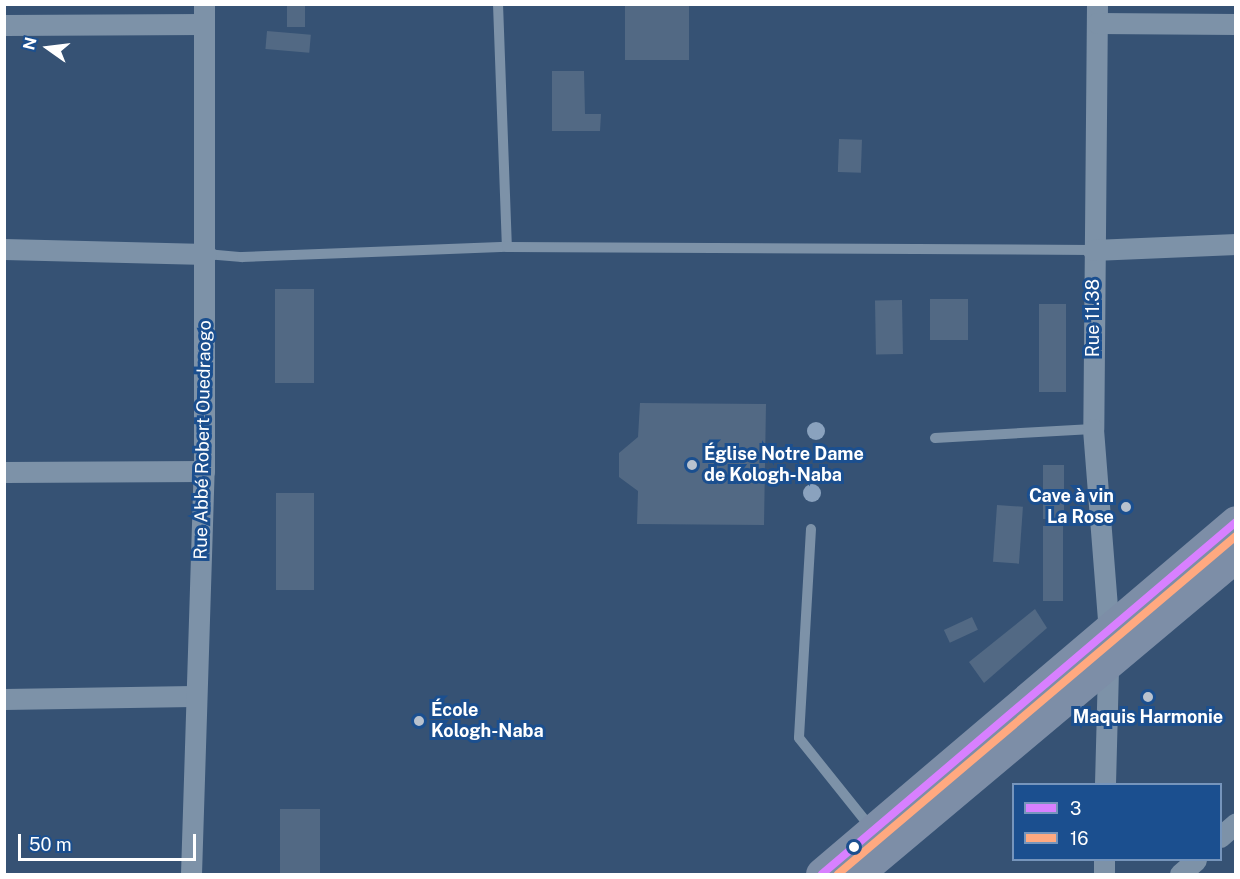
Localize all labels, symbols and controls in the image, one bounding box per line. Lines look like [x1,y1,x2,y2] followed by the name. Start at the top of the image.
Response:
[18,18,78,78] north arrow
[19,35,41,52] text: N
[1082,279,1104,357] street label: Rue 11.38
[190,320,216,560] street label: Rue Abbé Robert Ouedraogo
[704,444,864,486] place label: Église Notre Dame de Kologh-Naba
[685,458,699,472] marker: Église Notre Dame de Kologh-Naba
[1029,486,1114,528] place label: Cave à vin La Rose
[1119,500,1133,514] marker: Cave à vin La Rose
[1141,690,1155,704] marker: Maquis Harmonie
[431,700,544,742] place label: École Kologh-Naba
[1073,706,1223,728] place label: Maquis Harmonie
[412,714,426,728] marker: École Kologh-Naba
[1012,783,1222,861] legend
[1070,798,1081,819] text: 3
[21,822,200,860] scale bar
[1070,828,1089,849] text: 16
[29,834,72,855] text: 50 m
[848,841,860,853] unlabelled marker

